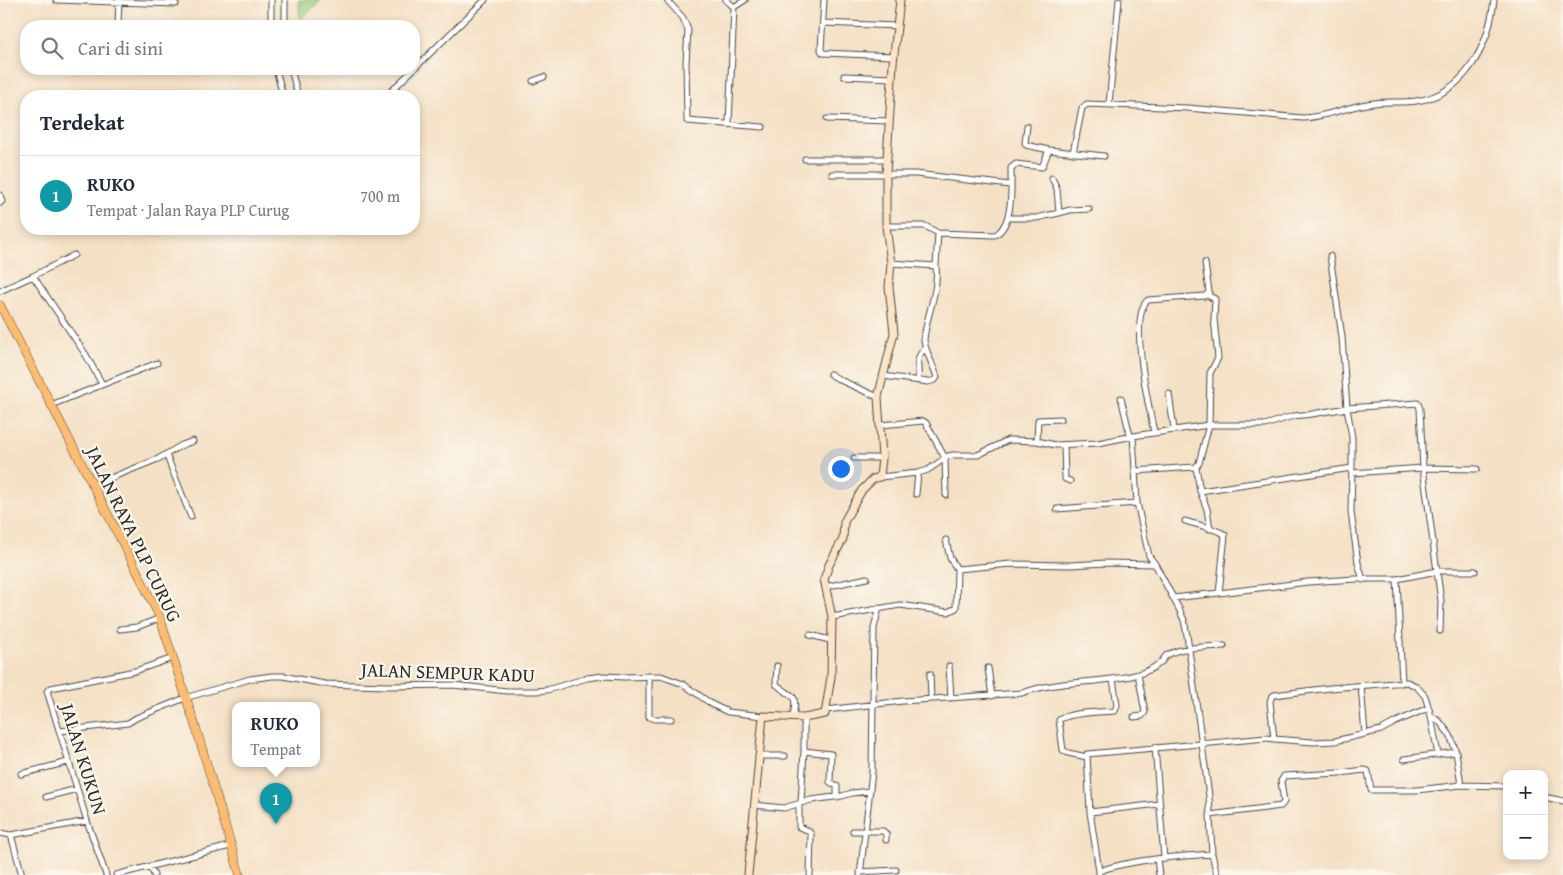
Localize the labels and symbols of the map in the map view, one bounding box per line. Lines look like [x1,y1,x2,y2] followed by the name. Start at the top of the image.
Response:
[78,439,189,627] street label: JALAN RAYA PLP CURUG
[828,456,854,482] your location
[359,655,535,689] street label: JALAN SEMPUR KADU
[53,698,114,818] street label: JALAN KUKUN
[260,783,292,824] pin: 1

